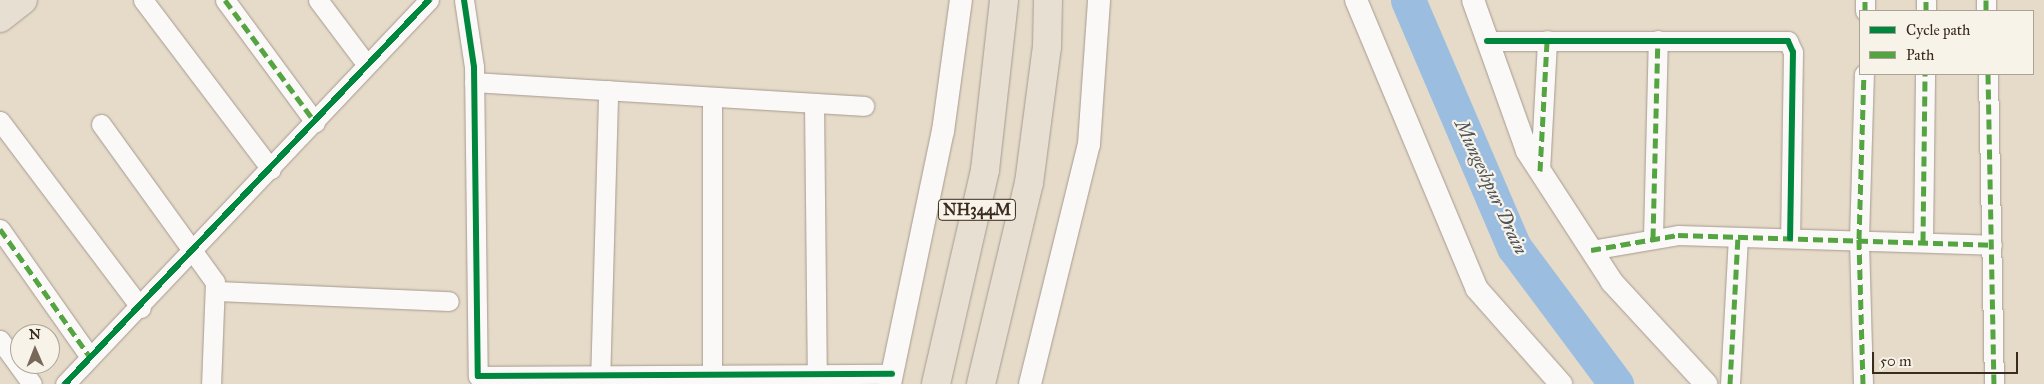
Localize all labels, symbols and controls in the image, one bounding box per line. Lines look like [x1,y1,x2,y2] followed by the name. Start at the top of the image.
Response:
[1859,10,2034,75] legend
[1906,21,1970,39] text: Cycle path
[1906,46,1934,64] text: Path
[1450,116,1532,258] water label: Mungeshpur Drain
[937,196,1017,224] road number: NH344M
[10,324,60,374] north arrow
[29,326,41,343] text: N
[1874,342,2020,374] scale bar
[1880,352,1912,370] text: 50 m

